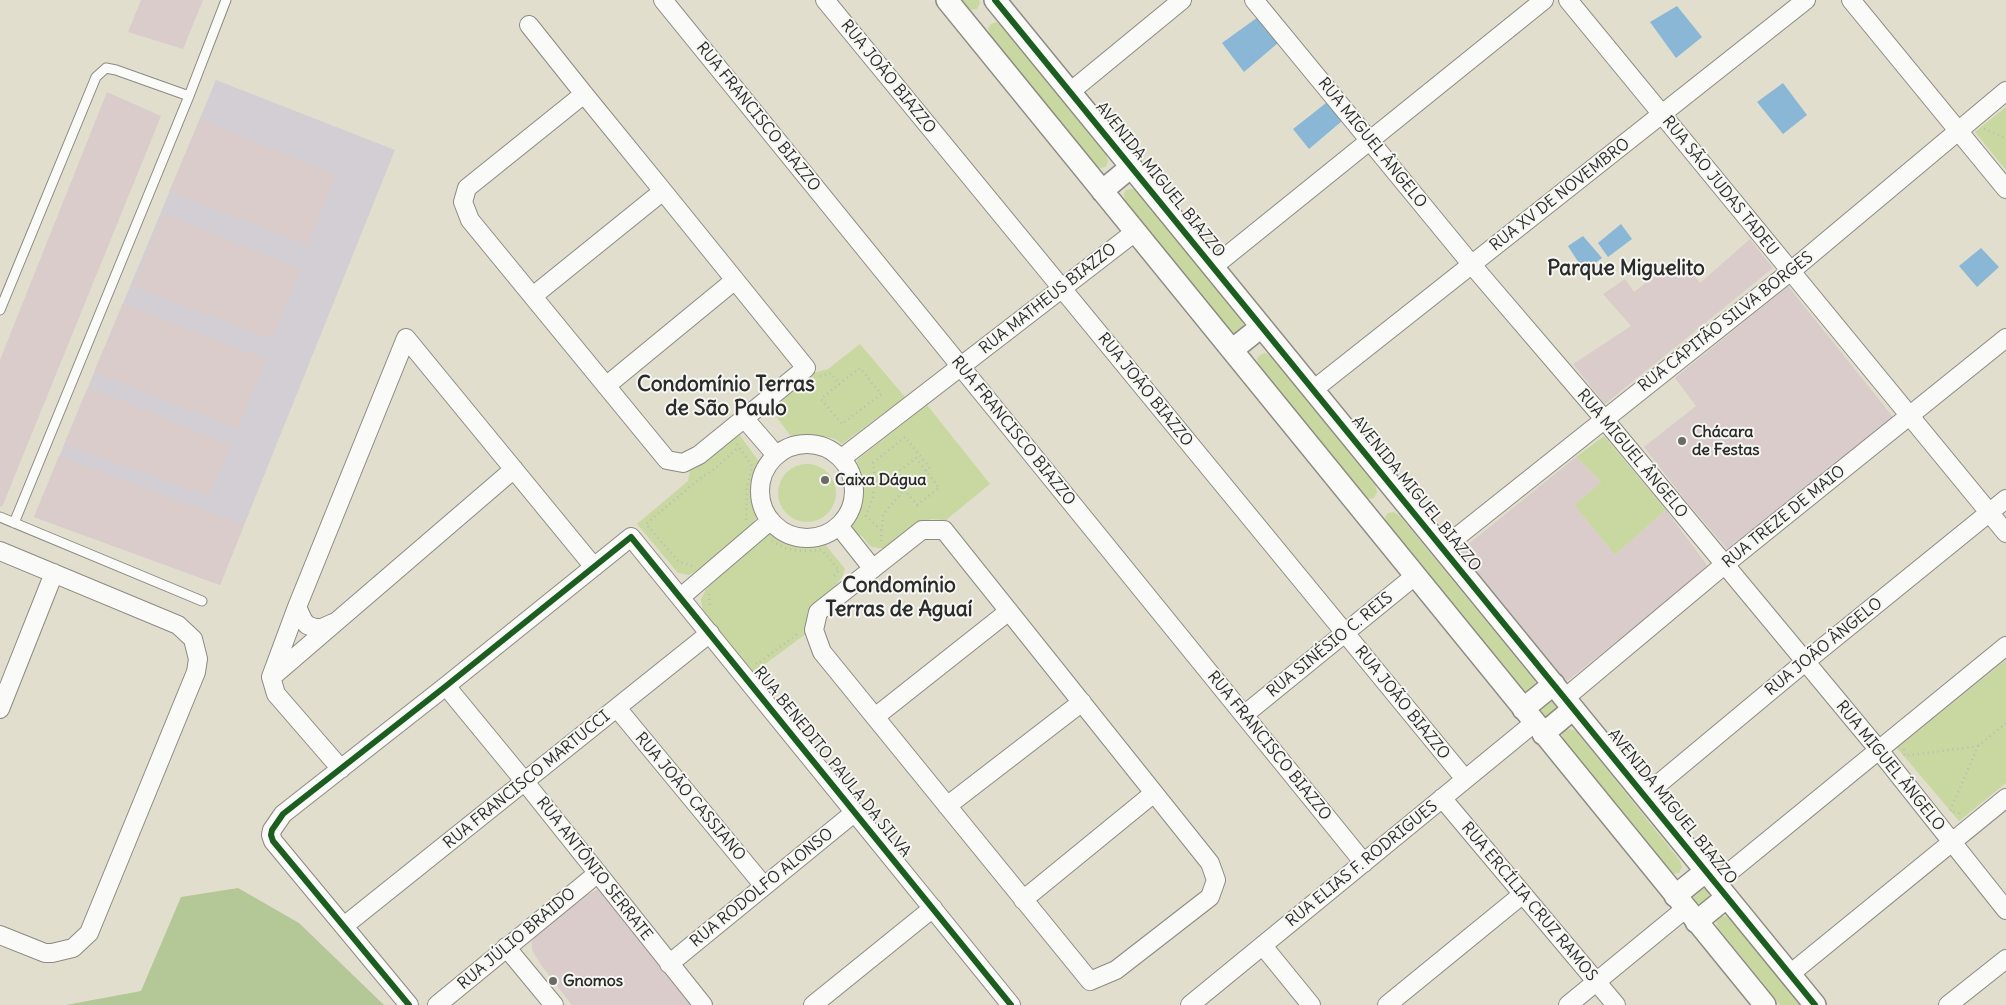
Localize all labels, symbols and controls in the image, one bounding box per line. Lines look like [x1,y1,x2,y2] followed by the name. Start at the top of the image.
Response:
[836,16,940,138] street label: RUA JOÃO BIAZZO
[692,39,824,195] street label: RUA FRANCISCO BIAZZO
[1314,74,1430,212] street label: RUA MIGUEL ÂNGELO
[1091,98,1229,262] street label: AVENIDA MIGUEL BIAZZO
[1658,112,1782,260] street label: RUA SÃO JUDAS TADEU
[1486,134,1634,256] street label: RUA XV DE NOVEMBRO
[976,240,1120,358] street label: RUA MATHEUS BIAZZO
[1635,248,1817,396] street label: RUA CAPITÃO SILVA BORGES
[1547,256,1705,282] district label: Parque Miguelito
[1093,329,1197,451] street label: RUA JOÃO BIAZZO
[947,353,1079,509] street label: RUA FRANCISCO BIAZZO
[637,372,815,422] district label: Condomínio Terras de São Paulo
[1573,386,1691,522] street label: RUA MIGUEL ÂNGELO
[1347,412,1485,576] street label: AVENIDA MIGUEL BIAZZO
[1692,422,1760,460] place label: Chácara de Festas
[1676,435,1688,447] marker: Chácara de Festas
[1719,462,1849,572] street label: RUA TREZE DE MAIO
[835,470,926,490] place label: Caixa Dágua
[819,474,831,486] marker: Caixa Dágua
[826,573,972,623] district label: Condomínio Terras de Aguaí
[1263,588,1397,702] street label: RUA SINÉSIO C. REIS
[1762,594,1886,700] street label: RUA JOÃO ÂNGELO
[1350,642,1454,764] street label: RUA JOÃO BIAZZO
[749,663,915,861] street label: RUA BENEDITO PAULA DA SILVA
[1203,668,1335,824] street label: RUA FRANCISCO BIAZZO
[1832,697,1948,835] street label: RUA MIGUEL ÂNGELO
[440,707,614,853] street label: RUA FRANCISCO MARTUCCI
[1603,725,1741,889] street label: AVENIDA MIGUEL BIAZZO
[631,729,749,865] street label: RUA JOÃO CASSIANO
[532,793,656,945] street label: RUA ANTÔNIO SERRATE
[1282,797,1442,931] street label: RUA ELIAS F. RODRIGUES
[1457,819,1601,985] street label: RUA ERCÍLIA CRUZ RAMOS
[687,824,837,952] street label: RUA RODOLFO ALONSO
[454,884,580,994] street label: RUA JÚLIO BRAIDO
[563,971,623,991] place label: Gnomos
[547,975,559,987] marker: Gnomos

